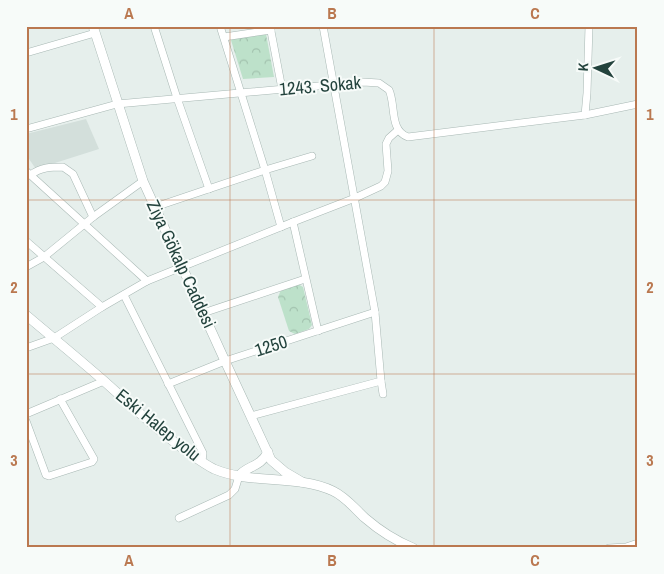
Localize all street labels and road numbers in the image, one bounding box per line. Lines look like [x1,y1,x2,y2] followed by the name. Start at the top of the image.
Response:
[278,69,363,102] street label: 1243. Sokak
[141,196,222,332] street label: Ziya Gökalp Caddesi
[251,329,290,362] street label: 1250
[111,383,206,467] street label: Eski Halep yolu

